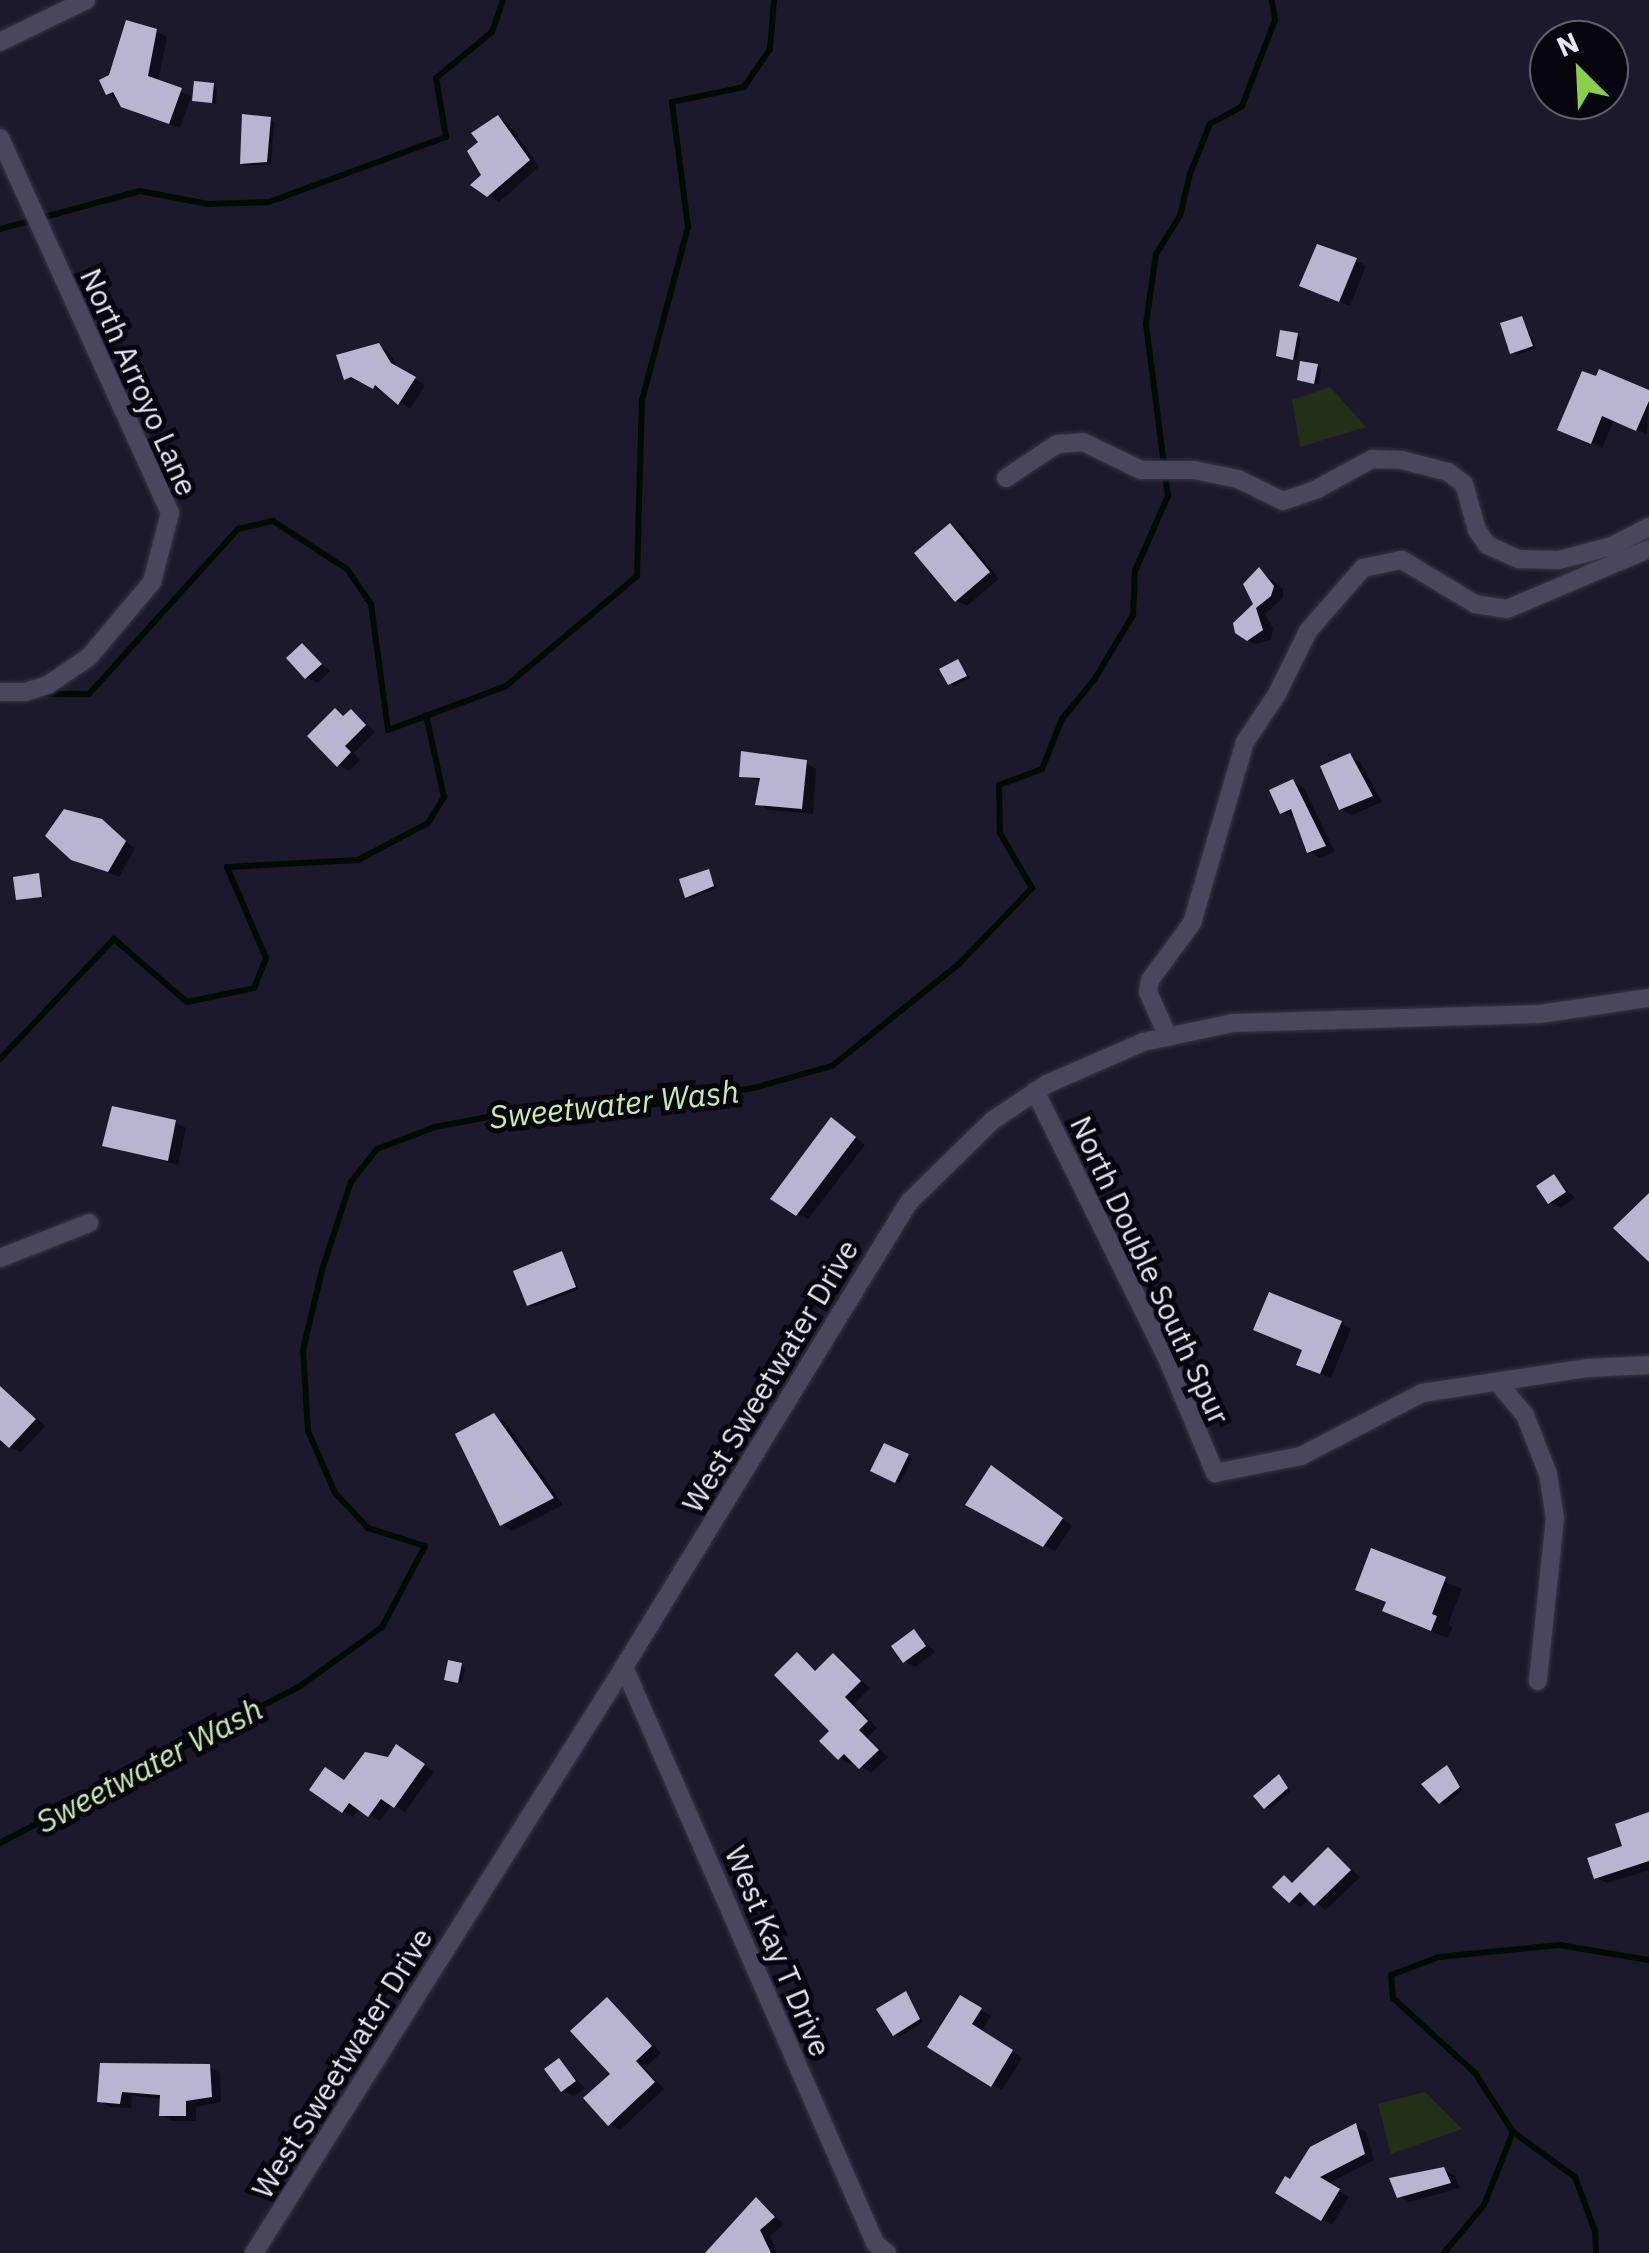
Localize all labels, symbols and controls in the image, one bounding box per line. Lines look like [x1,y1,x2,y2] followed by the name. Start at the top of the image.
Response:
[1529,20,1629,120] north arrow
[1551,23,1584,65] text: N
[73,263,205,501] street label: North Arroyo Lane
[487,1072,741,1136] water label: Sweetwater Wash
[1063,1110,1237,1430] street label: North Double South Spur
[674,1233,866,1519] street label: West Sweetwater Drive
[29,1689,269,1841] water label: Sweetwater Wash
[717,1840,839,2062] street label: West Kay T Drive
[244,1921,440,2205] street label: West Sweetwater Drive

